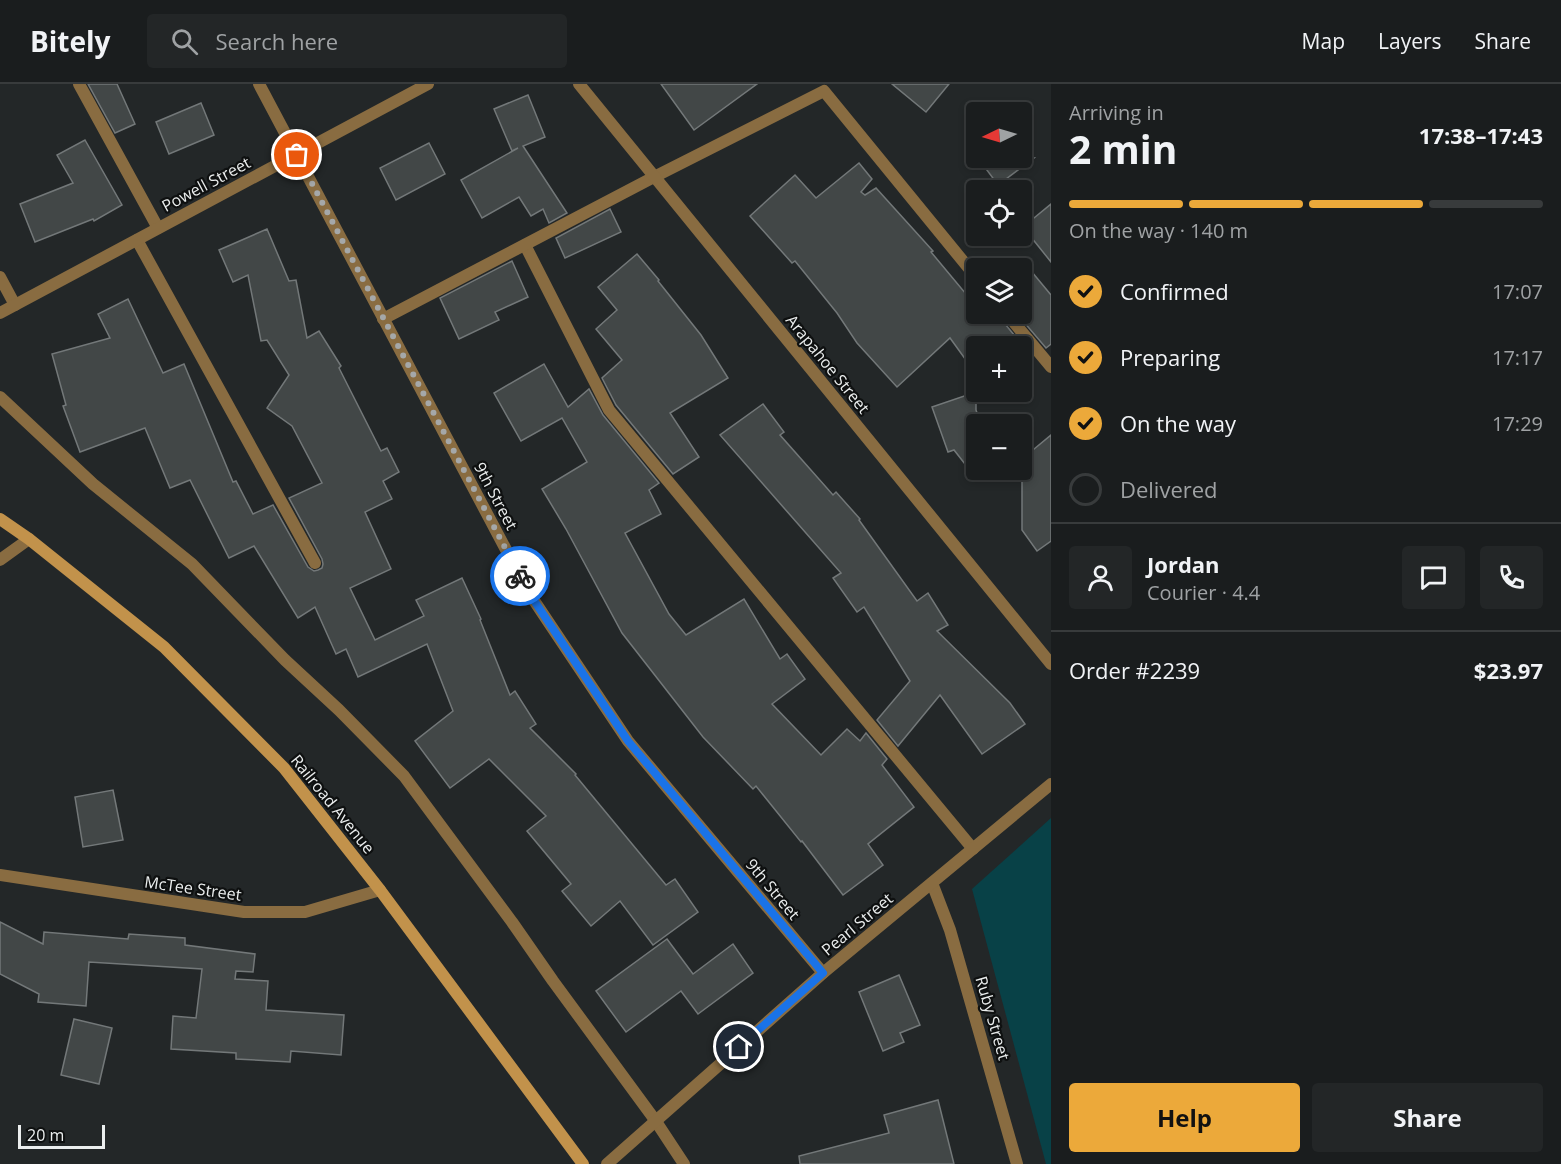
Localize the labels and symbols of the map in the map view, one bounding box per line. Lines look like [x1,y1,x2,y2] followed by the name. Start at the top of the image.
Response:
[966,102,1032,168] north arrow
[271,129,322,180] pin
[158,151,254,217] street label: Powell Street
[781,310,875,418] street label: Arapahoe Street
[469,458,523,534] street label: 9th Street
[490,546,550,606] courier
[286,750,380,858] street label: Railroad Avenue
[741,854,805,924] street label: 9th Street
[143,870,243,906] street label: McTee Street
[817,887,898,960] street label: Pearl Street
[971,973,1016,1063] street label: Ruby Street
[713,1021,764,1072] pin
[18,1122,105,1150] scale bar

